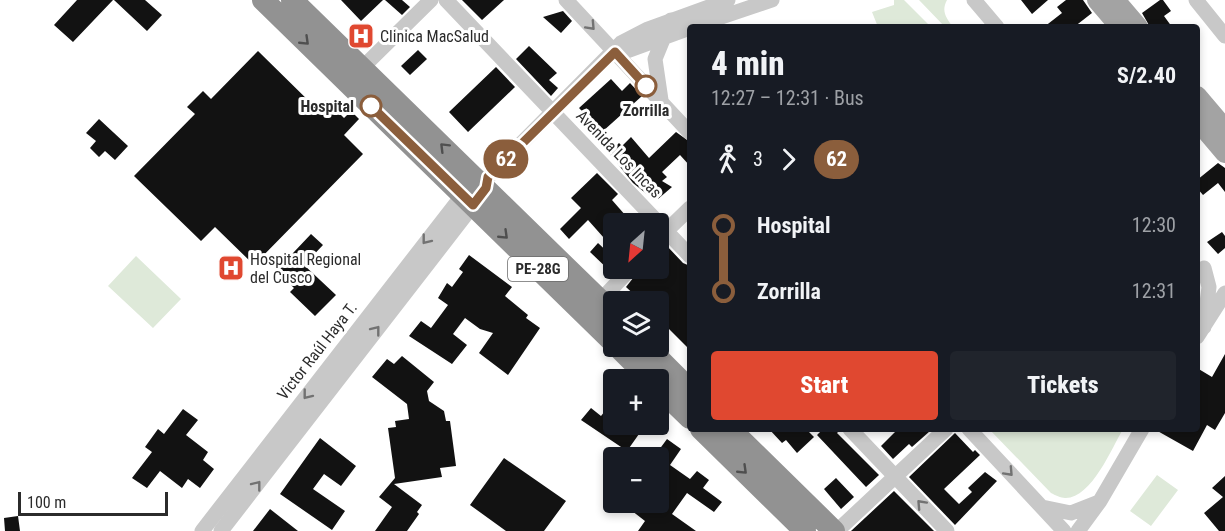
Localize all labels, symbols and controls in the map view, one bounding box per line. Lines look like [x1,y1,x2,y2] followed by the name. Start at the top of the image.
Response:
[584,19,595,30] one-way arrow
[346,21,376,51] hospital icon: Clinica MacSalud
[380,27,489,46] place label: Clinica MacSalud
[297,33,308,44] one-way arrow
[711,44,785,83] text: 4 min
[1117,63,1176,88] text: S/2.40
[635,75,657,97] marker: Zorrilla
[711,86,864,110] text: 12:27 – 12:31 · Bus
[360,95,382,117] marker: Hospital
[301,97,354,116] place label: Hospital
[623,101,670,120] place label: Zorrilla
[572,106,666,202] street label: Avenida Los Incas
[479,140,533,178] line badge: 62
[711,143,744,176] icon: walk
[772,143,805,176] icon: forward
[441,144,452,155] one-way arrow
[495,147,517,171] text: 62
[753,147,763,171] text: 3
[826,147,847,171] text: 62
[603,213,669,279] north arrow
[603,213,669,513] map controls
[757,213,831,238] text: Hospital
[1132,213,1176,237] text: 12:30
[497,228,507,239] one-way arrow
[422,234,433,245] one-way arrow
[250,250,361,287] place label: Hospital Regional del Cusco
[216,253,246,283] hospital icon: Hospital Regional del Cusco
[508,257,568,281] road number: PE-28G
[757,279,821,304] text: Zorrilla
[1132,279,1176,303] text: 12:31
[603,291,669,357] button: layers
[273,299,361,403] street label: Victor Raúl Haya T.
[368,326,379,337] one-way arrow
[711,351,938,420] button: Start
[950,351,1176,420] button: Tickets
[603,369,669,435] button: +
[303,388,314,399] one-way arrow
[603,447,669,513] button: −
[736,463,746,474] one-way arrow
[1002,465,1013,475] one-way arrow
[249,480,260,491] one-way arrow
[18,489,168,516] scale bar
[27,493,66,512] text: 100 m
[918,500,929,511] one-way arrow

